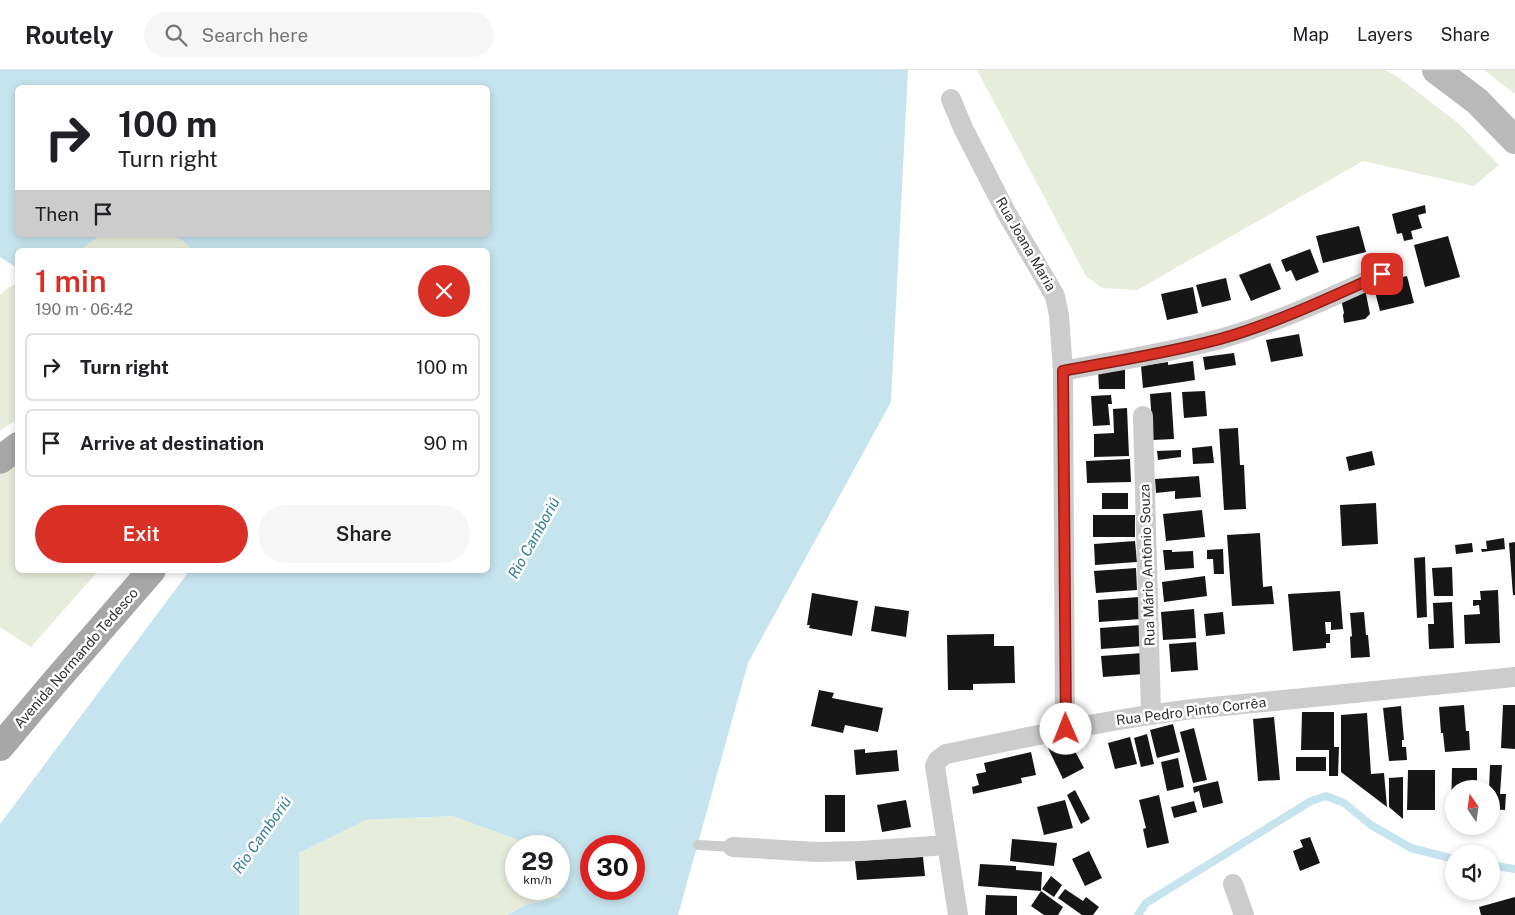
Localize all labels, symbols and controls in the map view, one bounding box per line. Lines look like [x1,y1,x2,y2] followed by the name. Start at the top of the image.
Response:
[144,12,494,57] search box
[25,21,114,49] text: Routely
[162,21,190,49] icon: search
[202,24,308,46] text: Search here
[1293,24,1329,45] text: Map
[1357,24,1413,45] text: Layers
[1441,24,1490,45] text: Share
[118,104,217,145] text: 100 m
[35,105,100,170] icon: right
[118,146,218,172] text: Turn right
[993,194,1059,294] street label: Rua Joana Maria
[89,200,117,228] icon: arrive
[35,203,79,225] text: Then
[1361,253,1403,295] pin
[1368,260,1396,288] icon: arrive
[35,263,106,299] text: 1 min
[418,265,470,317] button: close
[35,300,133,319] text: 190 m · 06:42
[37,353,65,381] icon: right
[80,356,169,378] text: Turn right
[416,356,468,378] text: 100 m
[37,429,65,457] icon: arrive
[80,432,264,454] text: Arrive at destination
[424,432,468,454] text: 90 m
[1136,484,1158,646] street label: Rua Mário Antônio Souza
[504,494,563,581] water label: Rio Camboriú
[35,505,248,563] button: Exit
[258,505,470,563] button: Share
[11,585,141,731] street label: Avenida Normando Tedesco
[1115,694,1267,728] street label: Rua Pedro Pinto Corrêa
[1039,702,1091,754] position arrow
[1445,780,1500,835] north arrow
[1445,780,1500,900] map controls
[229,793,294,876] water label: Rio Camboriú
[580,835,645,900] speed limit sign: 30
[1445,845,1500,900] button: sound
[521,846,554,876] text: 29
[523,873,552,887] text: km/h

